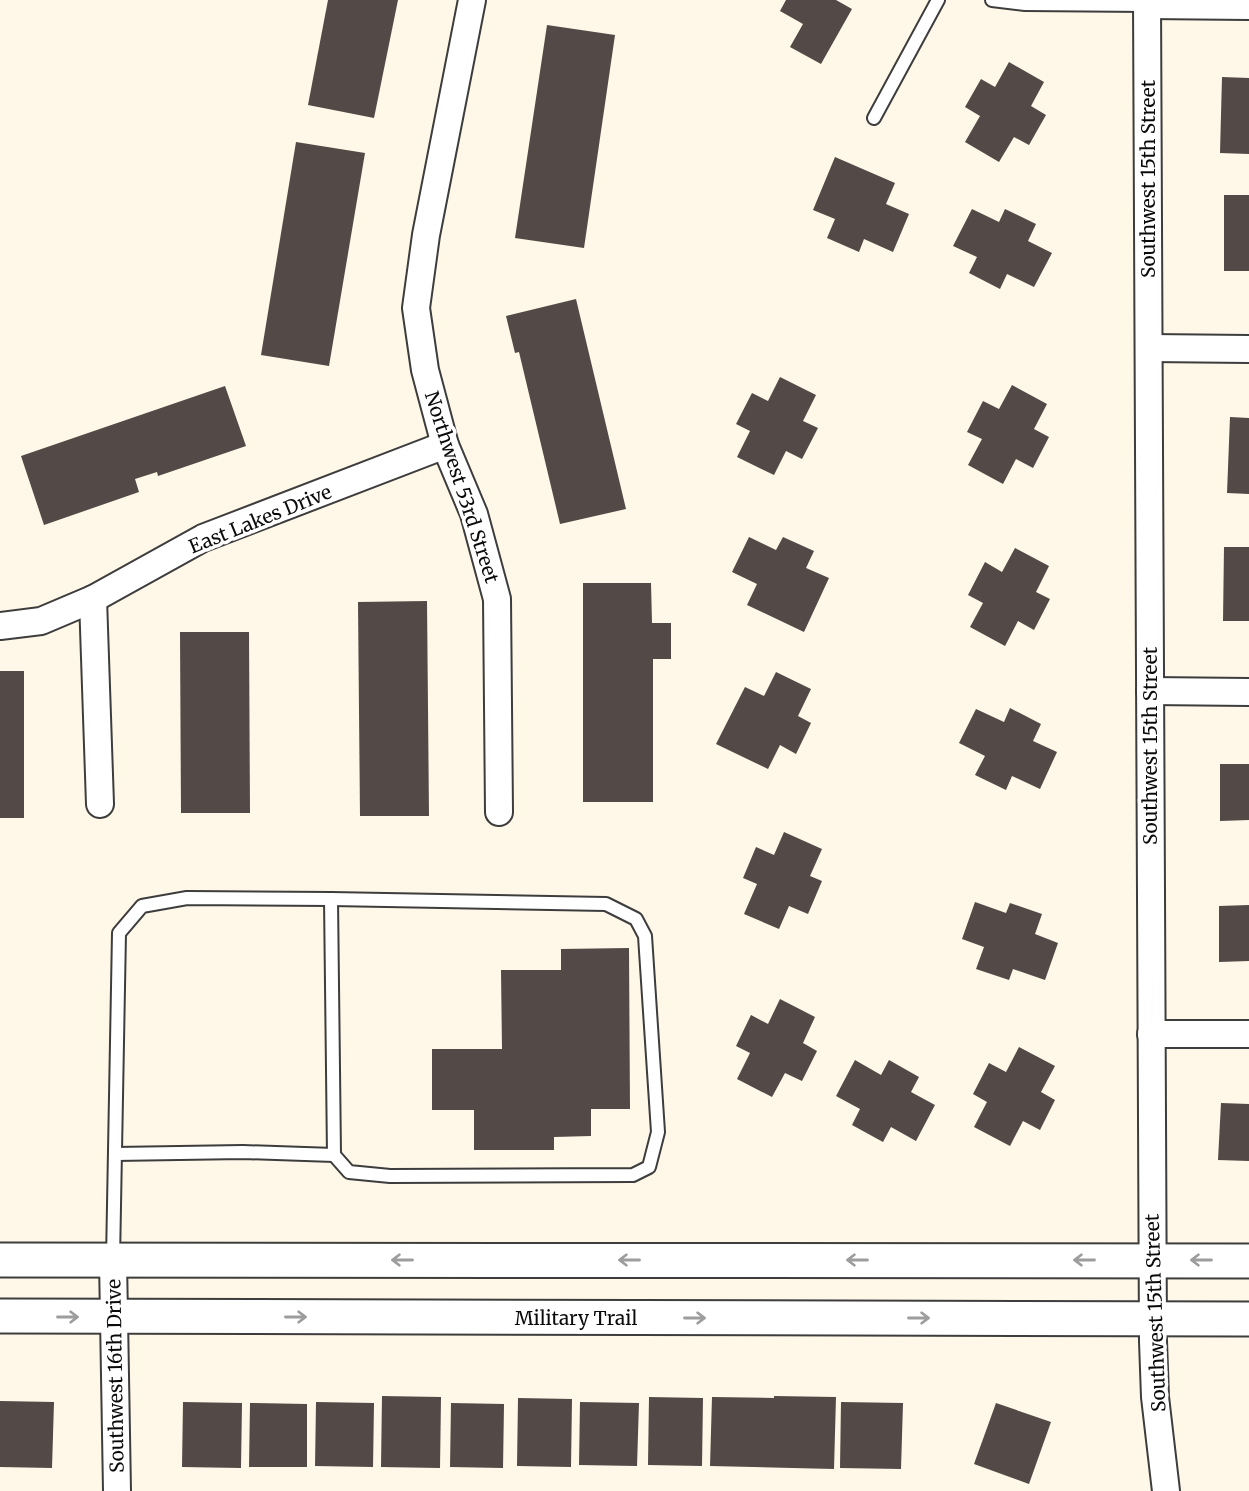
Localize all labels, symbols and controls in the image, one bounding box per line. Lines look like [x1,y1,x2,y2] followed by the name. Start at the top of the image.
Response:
[1136,79,1160,278] street label: Southwest 15th Street
[420,388,504,586] street label: Northwest 53rd Street
[185,479,335,559] street label: East Lakes Drive
[1138,646,1162,845] street label: Southwest 15th Street
[1140,1213,1170,1412] street label: Southwest 15th Street
[390,1253,413,1267] one-way arrow
[618,1253,641,1267] one-way arrow
[845,1253,868,1267] one-way arrow
[1073,1253,1096,1267] one-way arrow
[1189,1254,1212,1267] one-way arrow
[101,1279,129,1473] street label: Southwest 16th Drive
[515,1306,637,1330] street label: Military Trail
[56,1310,79,1324] one-way arrow
[284,1310,307,1324] one-way arrow
[683,1311,706,1325] one-way arrow
[907,1311,930,1325] one-way arrow

